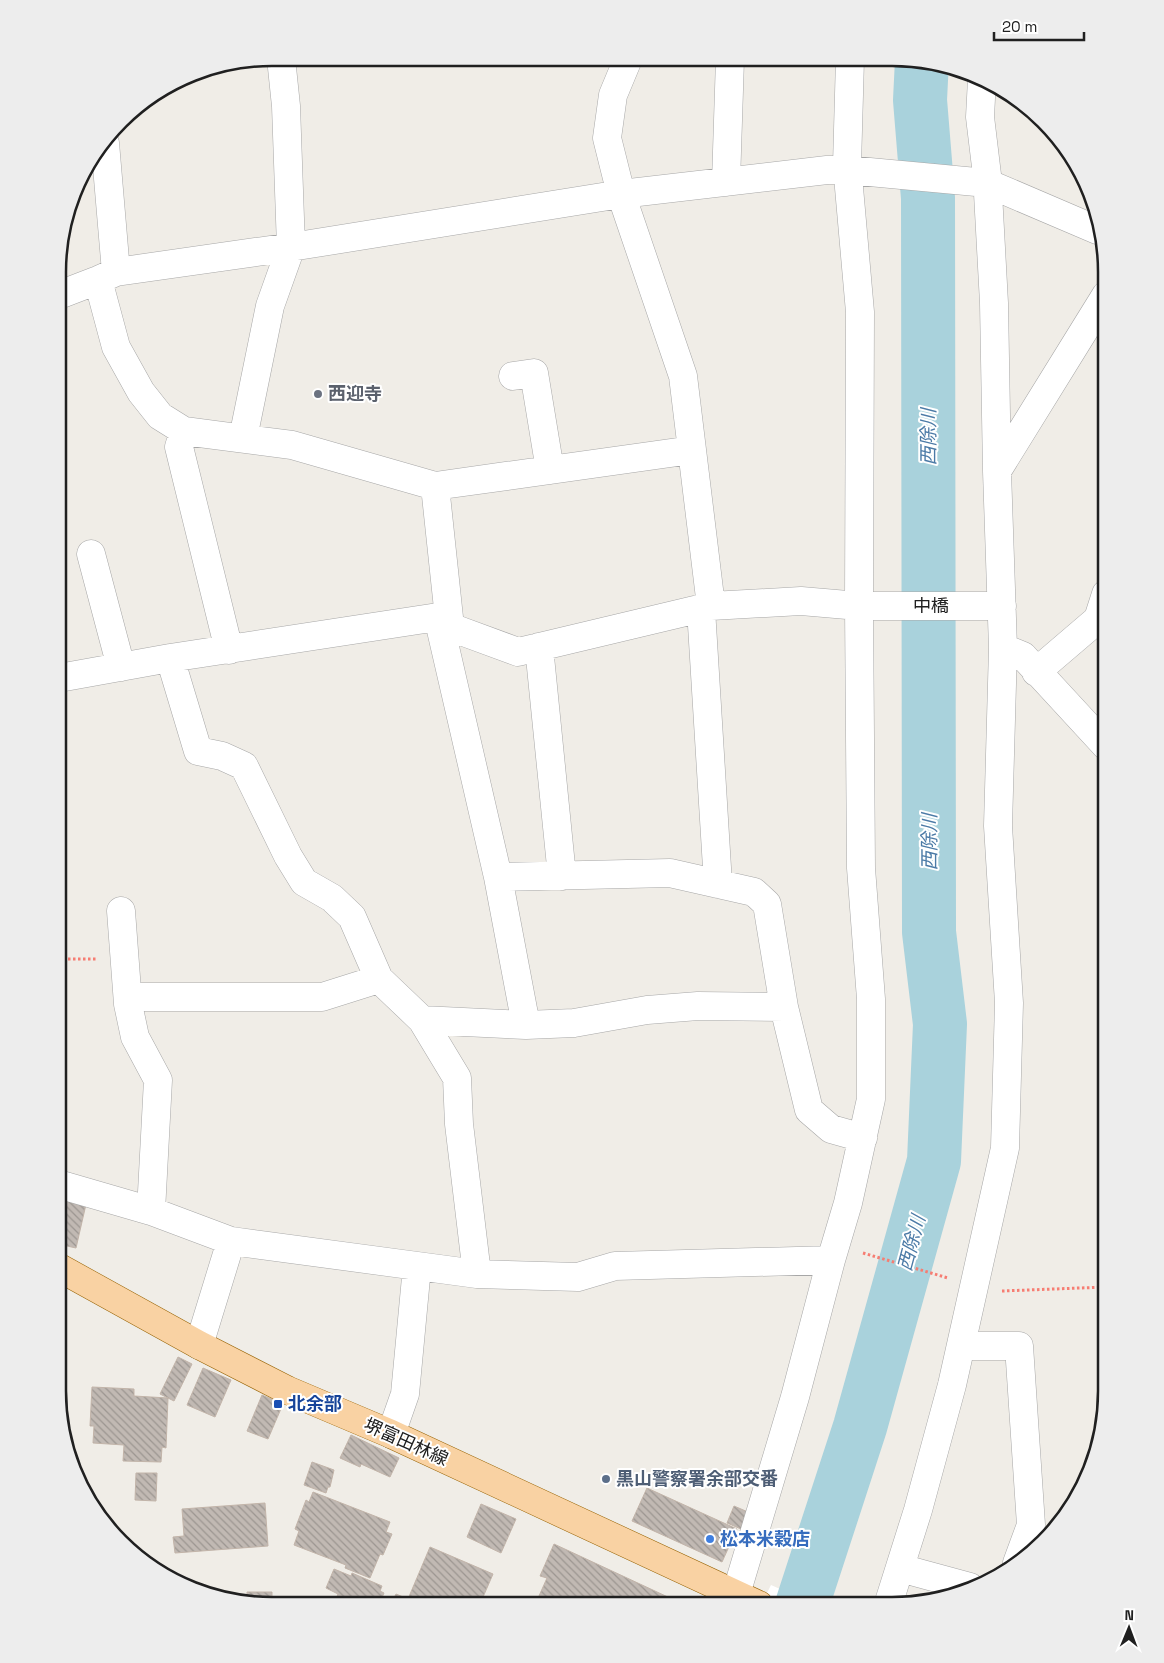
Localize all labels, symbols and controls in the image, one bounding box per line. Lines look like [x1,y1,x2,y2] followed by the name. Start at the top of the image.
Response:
[994,10,1084,42] scale bar
[1002,17,1037,36] text: 20 m
[328,382,382,405] place label: 西迎寺
[312,388,324,400] marker: 西迎寺
[916,407,941,466] water label: 西除川
[913,594,949,617] street label: 中橋
[917,812,942,871] water label: 西除川
[892,1210,931,1274] water label: 西除川
[288,1392,342,1415] place label: 北余部
[272,1398,284,1410] marker: 北余部
[360,1413,452,1470] street label: 堺富田林線
[616,1467,778,1490] place label: 黒山警察署余部交番
[600,1473,612,1485] marker: 黒山警察署余部交番
[720,1527,810,1550] place label: 松本米穀店
[704,1533,716,1545] marker: 松本米穀店
[1104,1603,1154,1653] north arrow
[1124,1606,1134,1624] text: N

